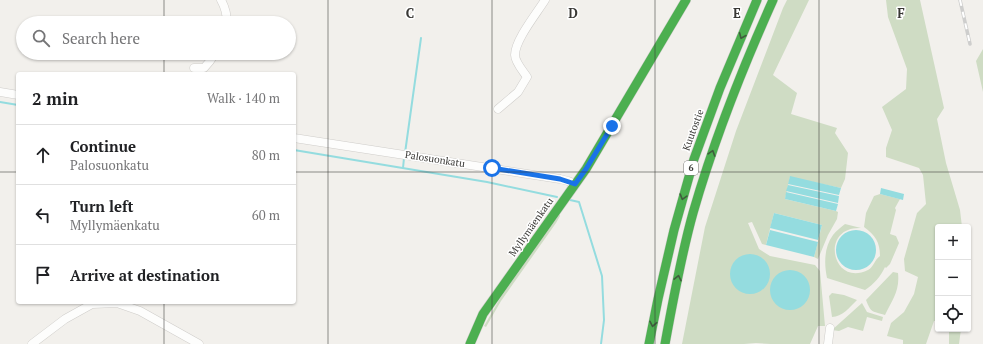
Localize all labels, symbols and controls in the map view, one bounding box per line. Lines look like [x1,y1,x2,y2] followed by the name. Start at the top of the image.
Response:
[406,4,414,22] text: C
[568,4,578,22] text: D
[733,4,741,22] text: E
[897,4,905,22] text: F
[16,16,296,60] search box
[30,27,52,49] icon: search
[62,28,140,48] text: Search here
[739,31,747,39] one-way arrow
[32,87,79,110] text: 2 min
[207,89,280,107] text: Walk · 140 m
[679,107,707,153] street label: Kuutostie
[603,117,621,135] route end
[70,136,136,156] text: Continue
[32,144,54,166] icon: ahead
[252,146,280,164] text: 80 m
[404,148,466,170] street label: Palosuonkatu
[707,149,716,156] one-way arrow
[70,156,149,174] text: Palosuonkatu
[483,159,501,177] route start
[684,161,698,175] road number: 6
[679,193,688,200] one-way arrow
[506,195,556,259] street label: Myllymäenkatu
[70,196,134,216] text: Turn left
[32,204,54,226] icon: left
[252,206,280,224] text: 60 m
[70,216,160,234] text: Myllymäenkatu
[935,224,971,332] map controls
[935,224,971,260] button: +
[935,260,971,296] button: −
[32,264,54,286] icon: arrive
[70,265,220,285] text: Arrive at destination
[673,275,681,281] one-way arrow
[935,296,971,332] button: locate
[649,321,658,327] one-way arrow

